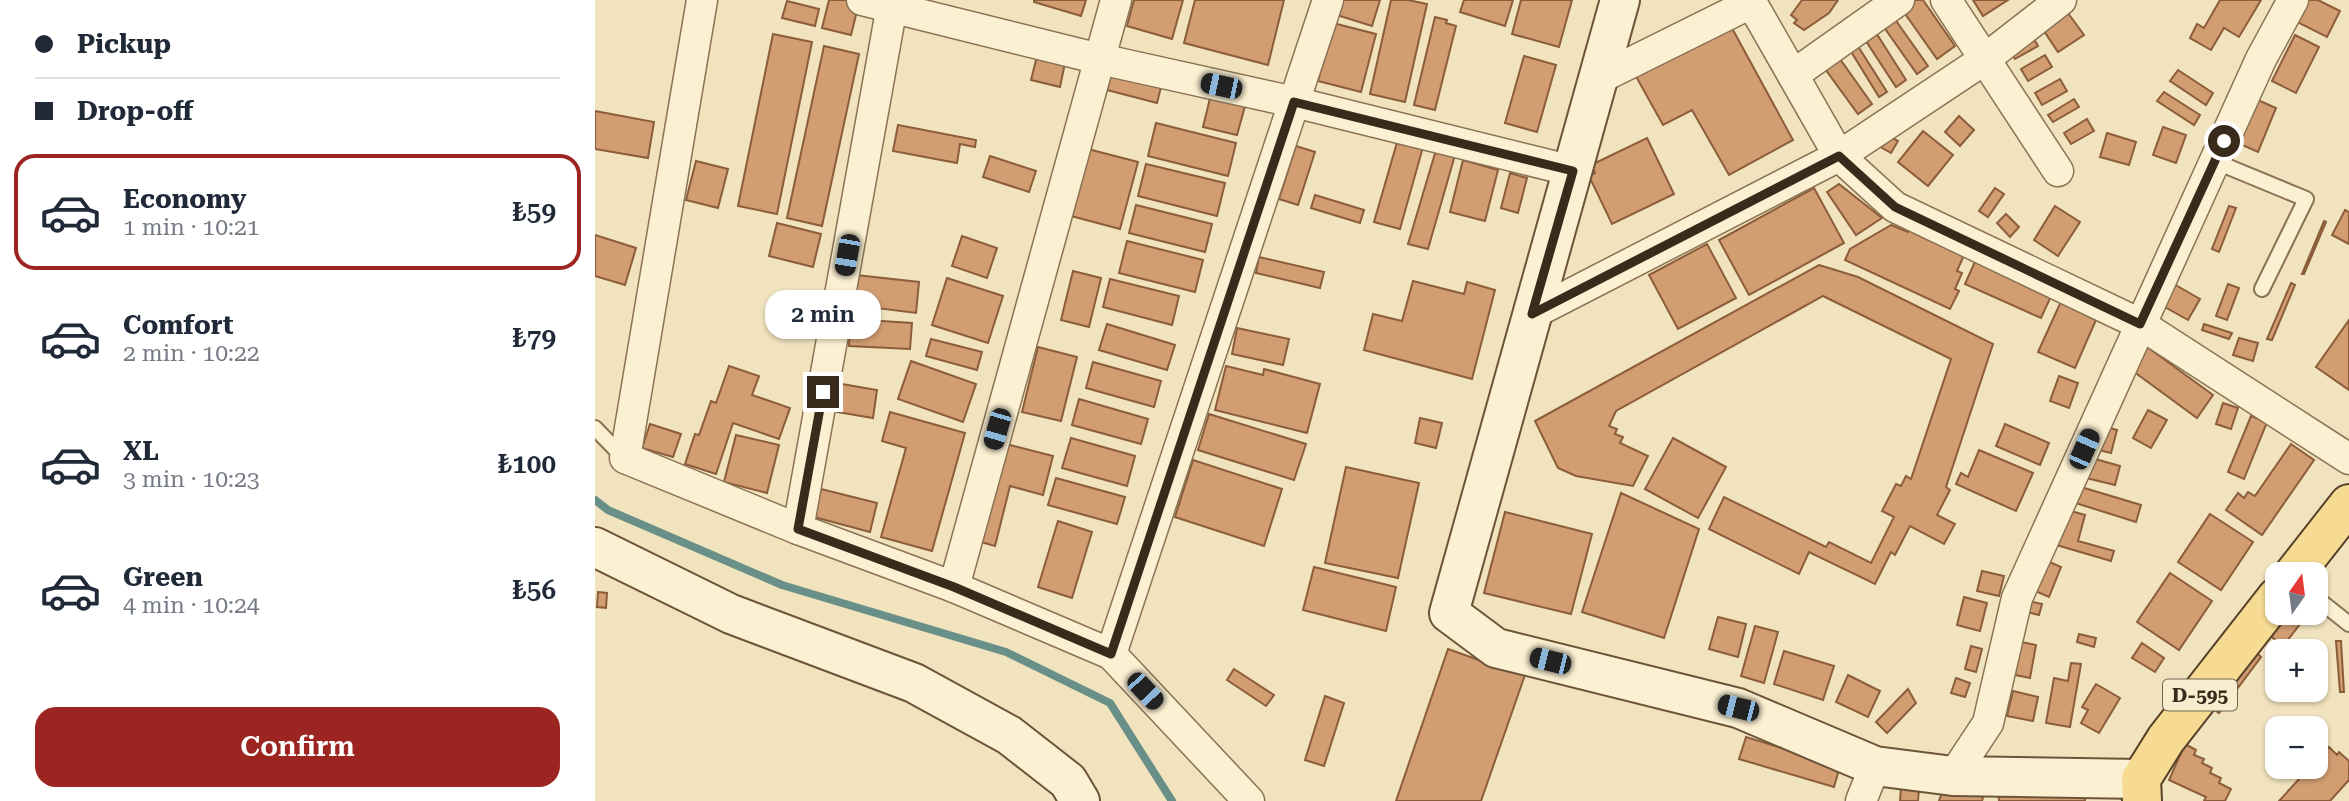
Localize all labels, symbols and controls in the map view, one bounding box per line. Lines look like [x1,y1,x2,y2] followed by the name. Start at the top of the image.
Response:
[77,29,171,59] text: Pickup
[1199,71,1244,101] car
[77,96,193,126] text: Drop-off
[2208,125,2240,157] route start
[39,181,102,244] icon: car
[123,184,246,214] text: Economy
[512,197,556,227] text: ₺59
[123,214,260,241] text: 1 min · 10:21
[834,232,861,278] car
[765,290,881,340] callout: 2 min
[791,301,855,328] text: 2 min
[39,307,102,370] icon: car
[123,310,233,340] text: Comfort
[512,323,556,353] text: ₺79
[123,340,260,367] text: 2 min · 10:22
[807,376,839,408] route end
[982,406,1013,452] car
[2066,426,2103,472] car
[39,433,102,496] icon: car
[123,436,159,466] text: XL
[498,449,556,479] text: ₺100
[123,466,260,493] text: 3 min · 10:23
[39,559,102,622] icon: car
[123,562,203,592] text: Green
[2265,562,2327,625] north arrow
[2265,562,2328,779] map controls
[512,575,556,605] text: ₺56
[123,592,260,619] text: 4 min · 10:24
[2265,639,2328,702] button: +
[1528,646,1573,676] car
[1123,668,1168,714] car
[2163,680,2237,710] road number: D-595
[1716,693,1761,723] car
[35,707,560,787] button: Confirm
[2265,716,2328,779] button: −

